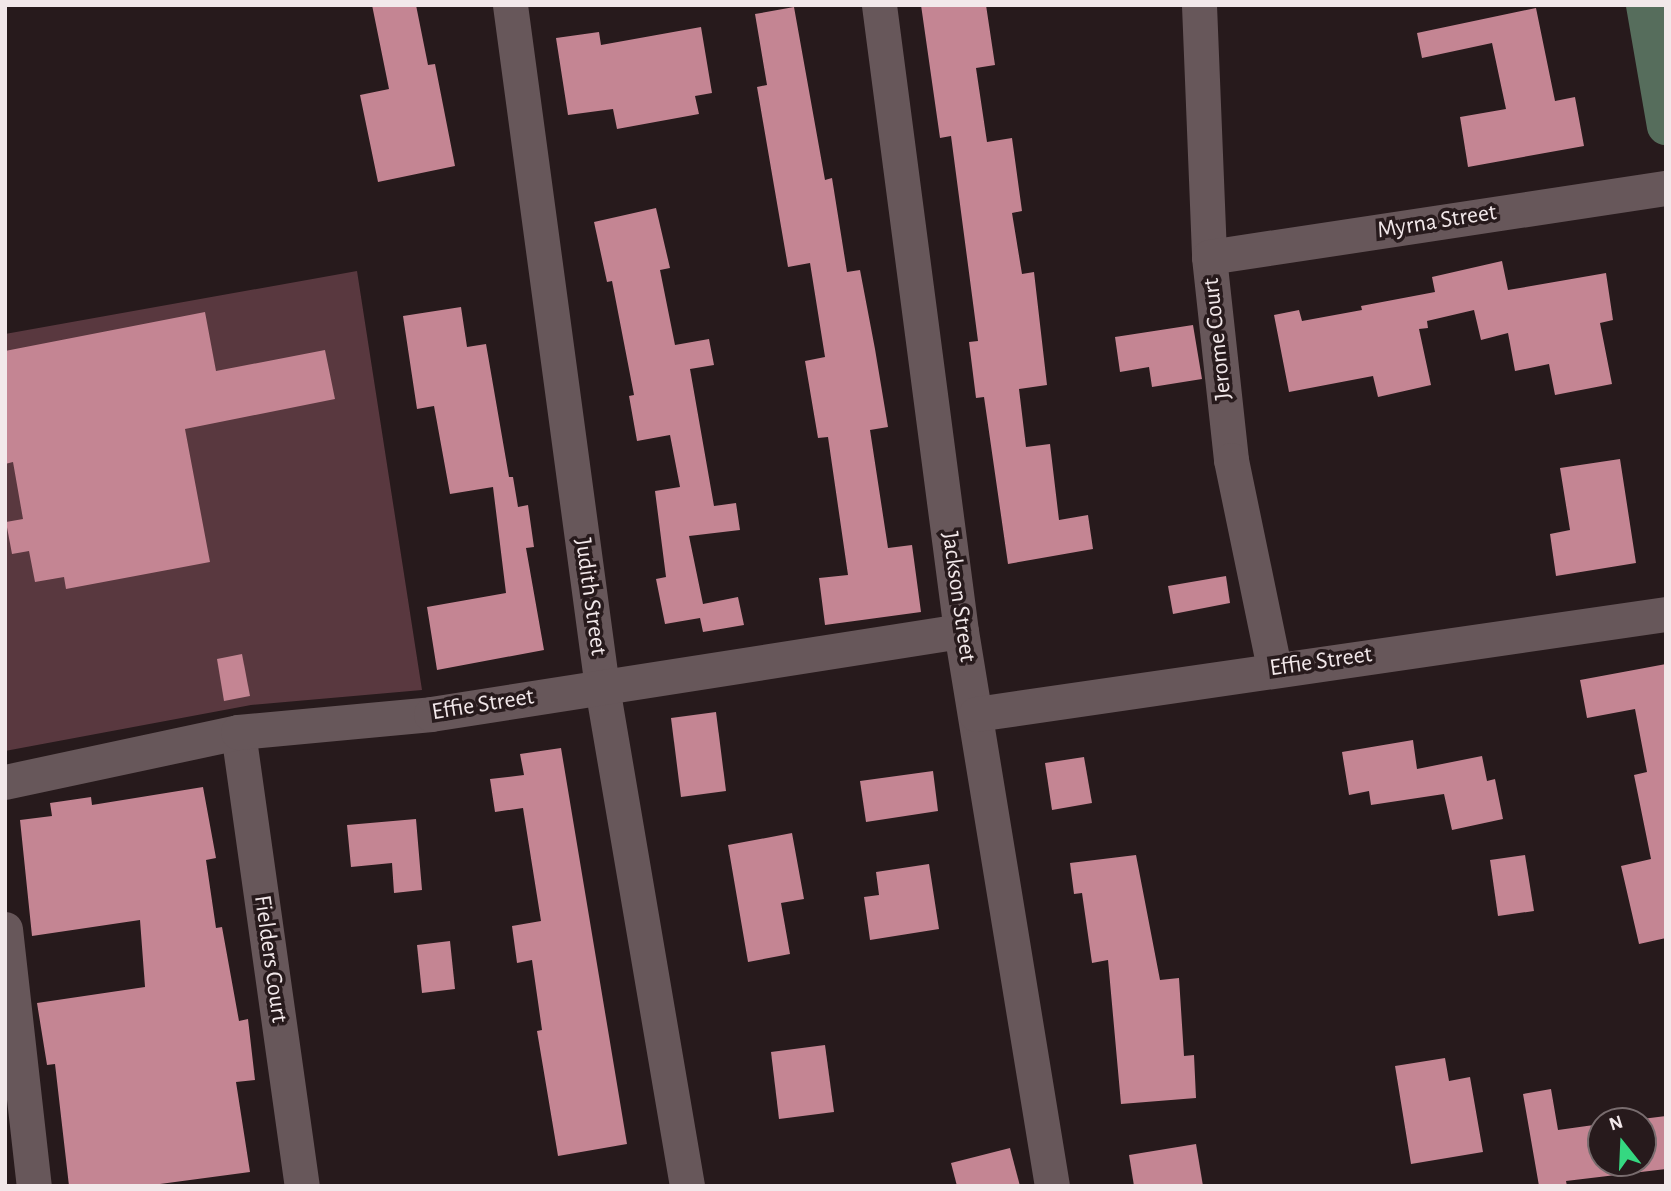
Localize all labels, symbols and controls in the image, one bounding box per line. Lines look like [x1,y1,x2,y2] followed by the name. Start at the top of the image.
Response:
[1375,198,1499,246] street label: Myrna Street
[1197,276,1239,402] street label: Jerome Court
[935,530,981,664] street label: Jackson Street
[568,536,612,658] street label: Judith Street
[1268,641,1374,683] street label: Effie Street
[430,683,536,727] street label: Effie Street
[247,893,293,1025] street label: Fielders Court
[1587,1107,1657,1177] north arrow
[1607,1112,1625,1135] text: N

